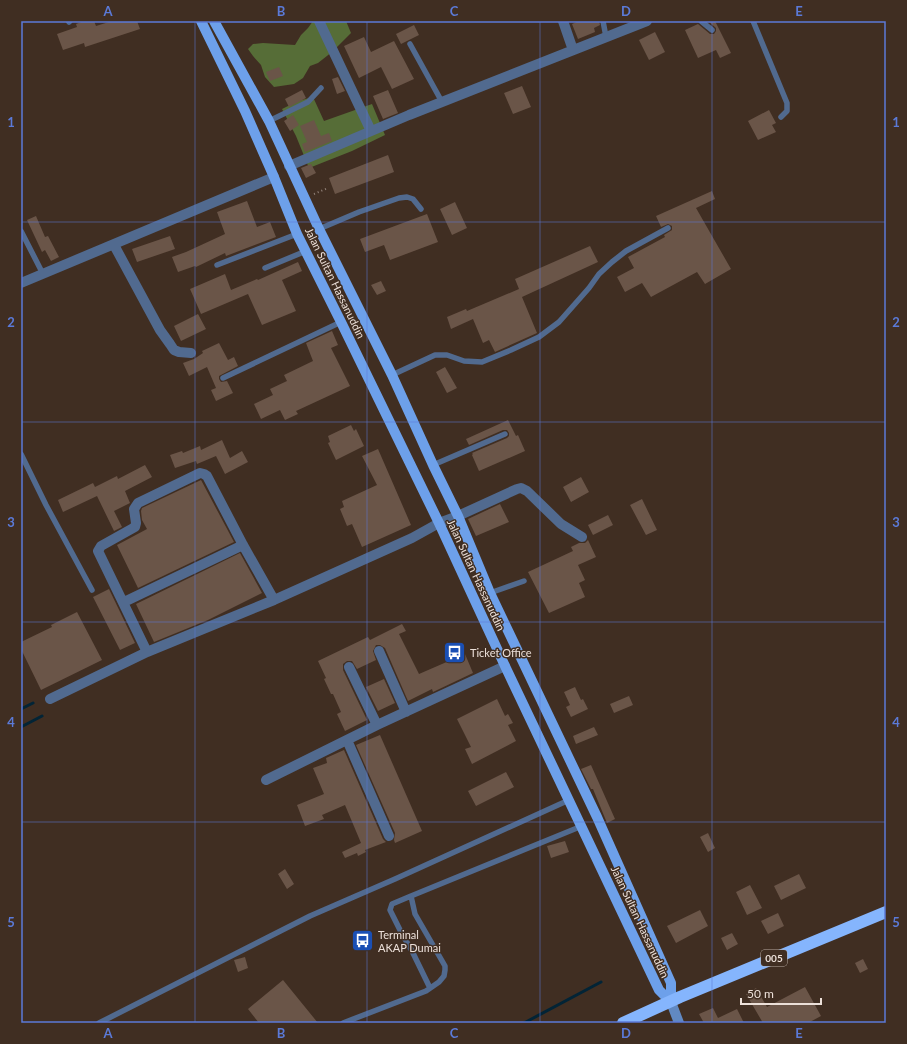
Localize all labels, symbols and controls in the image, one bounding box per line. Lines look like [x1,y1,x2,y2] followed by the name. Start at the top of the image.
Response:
[102,3,113,19] text: A
[277,3,286,19] text: B
[450,3,459,19] text: C
[621,3,631,19] text: D
[795,3,803,19] text: E
[7,114,15,130] text: 1
[892,114,900,130] text: 1
[303,225,368,340] street label: Jalan Sultan Hassanuddin
[7,314,15,330] text: 2
[892,314,900,330] text: 2
[7,514,15,530] text: 3
[892,514,900,530] text: 3
[445,517,508,633] street label: Jalan Sultan Hassanuddin
[442,640,468,666] bus stop icon: Ticket Office
[470,646,532,659] place label: Ticket Office
[7,714,15,730] text: 4
[892,714,900,730] text: 4
[609,864,672,980] street label: Jalan Sultan Hassanuddin
[7,914,15,930] text: 5
[892,914,900,930] text: 5
[349,928,375,954] bus stop icon: Terminal AKAP Dumai
[378,928,441,954] place label: Terminal AKAP Dumai
[761,950,787,966] road number: 005
[741,980,821,1006] scale bar
[747,986,774,1001] text: 50 m
[102,1025,113,1041] text: A
[277,1025,286,1041] text: B
[450,1025,459,1041] text: C
[621,1025,631,1041] text: D
[795,1025,803,1041] text: E

